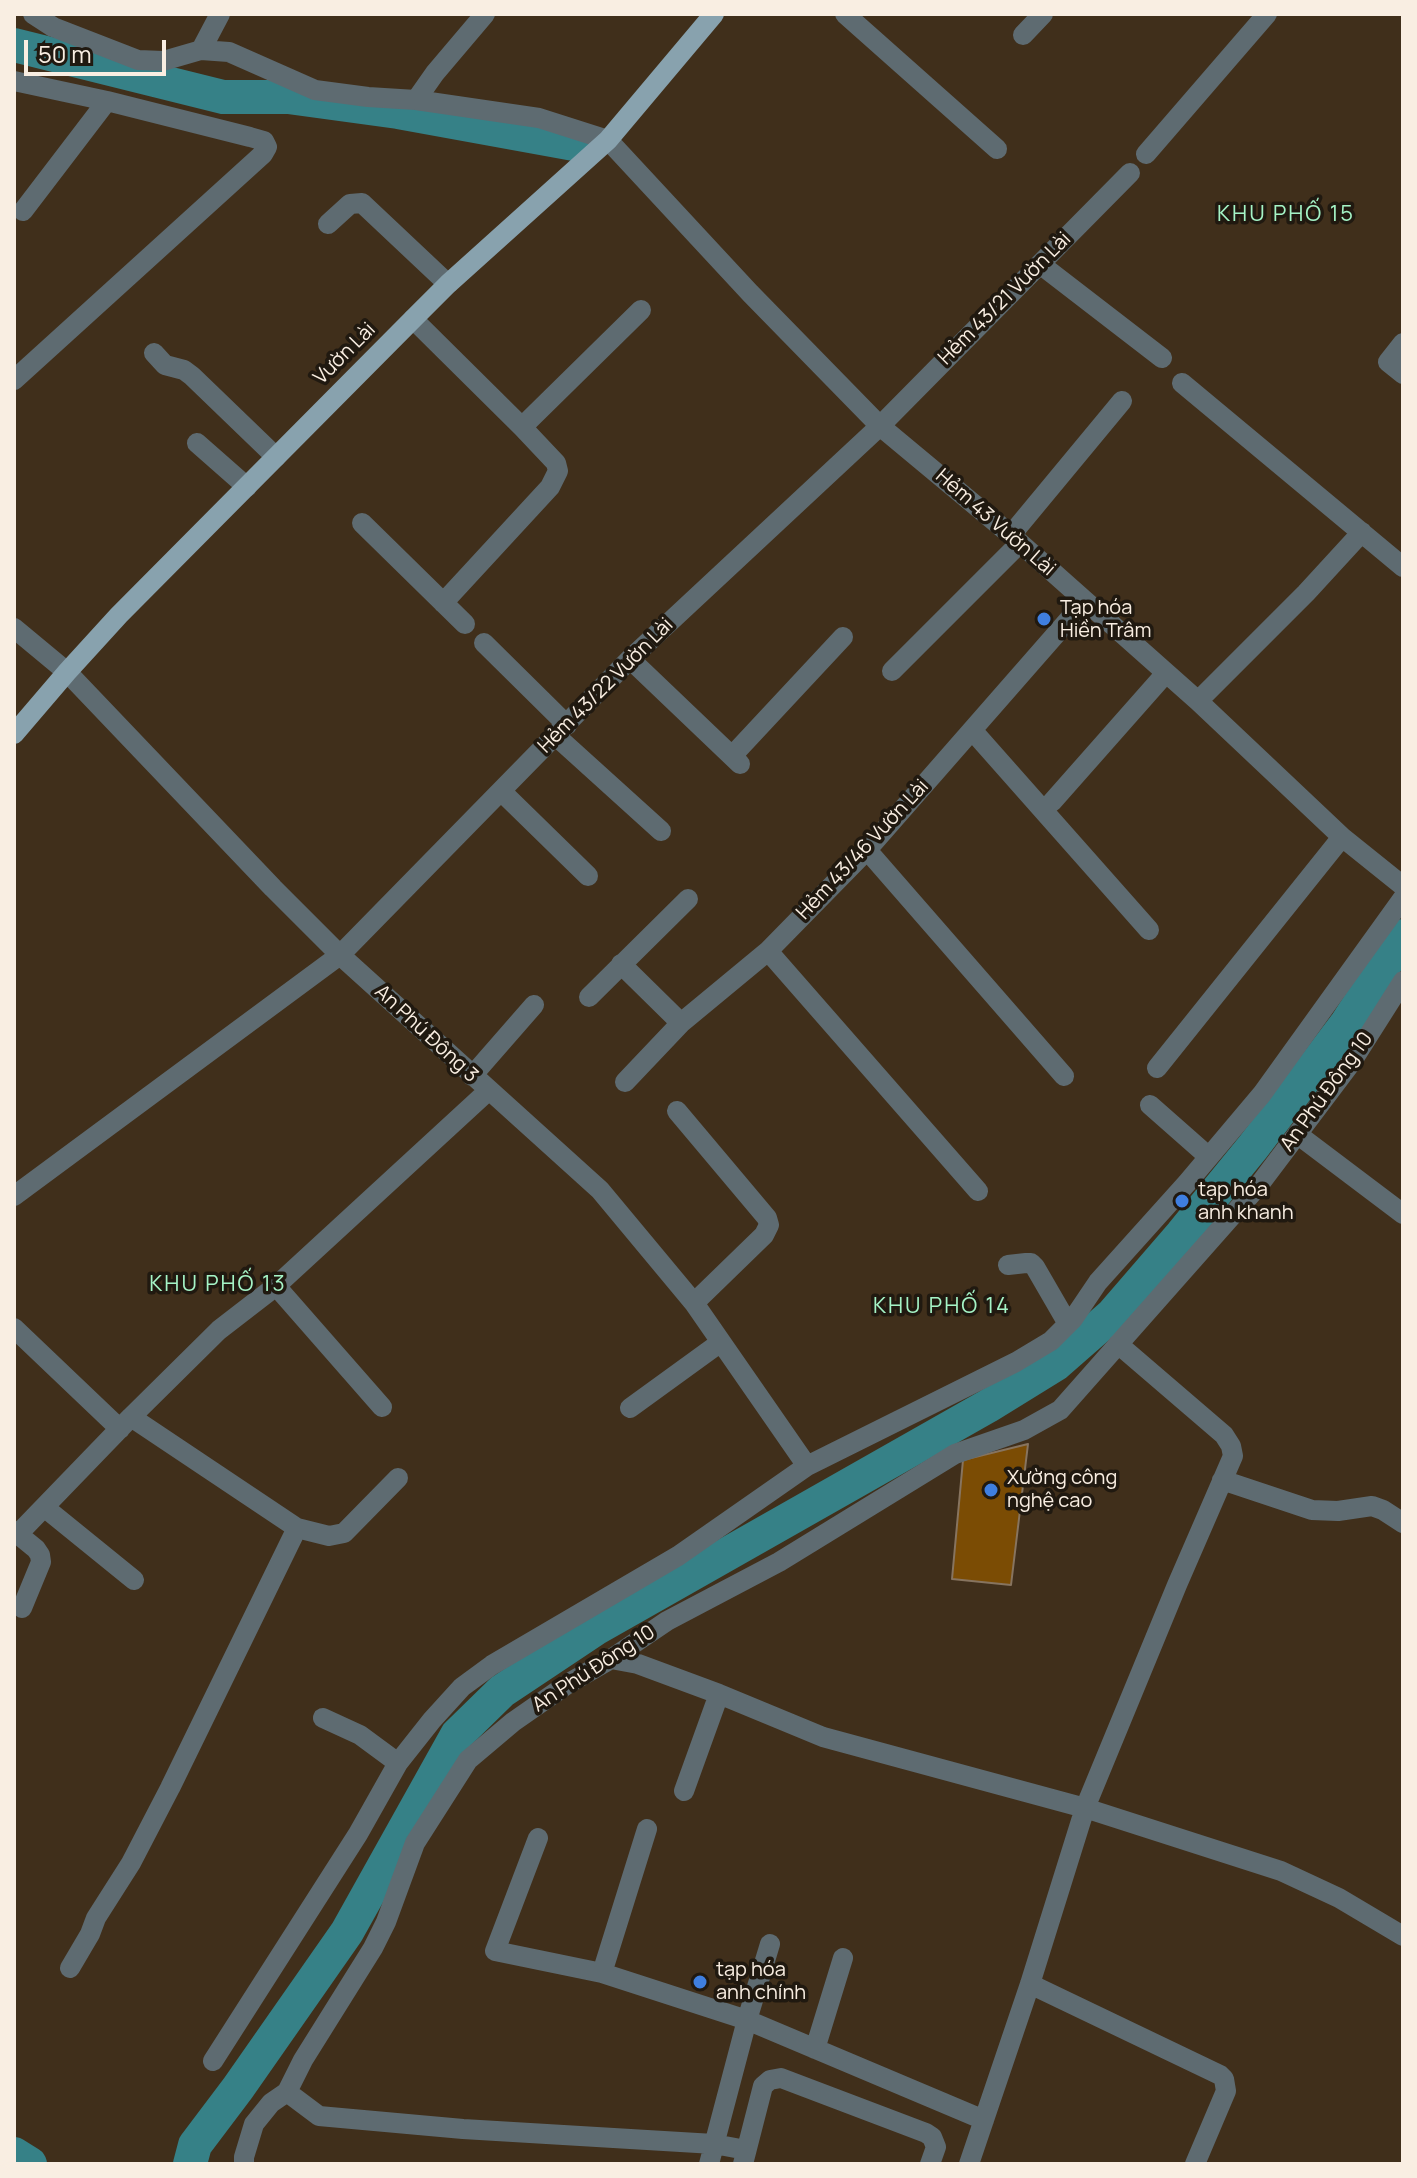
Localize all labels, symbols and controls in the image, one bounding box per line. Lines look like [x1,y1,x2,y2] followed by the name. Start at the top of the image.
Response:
[28,24,170,74] scale bar
[38,37,92,70] text: 50 m
[1217,202,1355,228] district label: KHU PHỐ 15
[934,228,1076,370] street label: Hẻm 43/21 Vườn Lài
[309,318,381,390] street label: Vườn Lài
[930,465,1060,581] street label: Hẻm 43 Vườn Lài
[1060,596,1151,643] place label: Tạp hóa Hiền Trâm
[1035,610,1053,628] marker: Tạp hóa Hiền Trâm
[533,613,679,759] street label: Hẻm 43/22 Vườn Lài
[792,775,934,925] street label: Hẻm 43/46 Vườn Lài
[369,980,483,1088] street label: An Phú Đông 3
[1276,1028,1378,1156] street label: An Phú Đông 10
[1198,1178,1294,1225] place label: tạp hóa anh khanh
[1173,1192,1191,1210] marker: tạp hóa anh khanh
[149,1272,287,1298] district label: KHU PHỐ 13
[873,1294,1011,1320] district label: KHU PHỐ 14
[1007,1466,1117,1513] place label: Xường công nghệ cao
[982,1481,1000,1499] marker: Xường công nghệ cao
[528,1620,660,1718] street label: An Phú Đông 10
[716,1958,806,2005] place label: tạp hóa anh chính
[691,1973,709,1991] marker: tạp hóa anh chính

